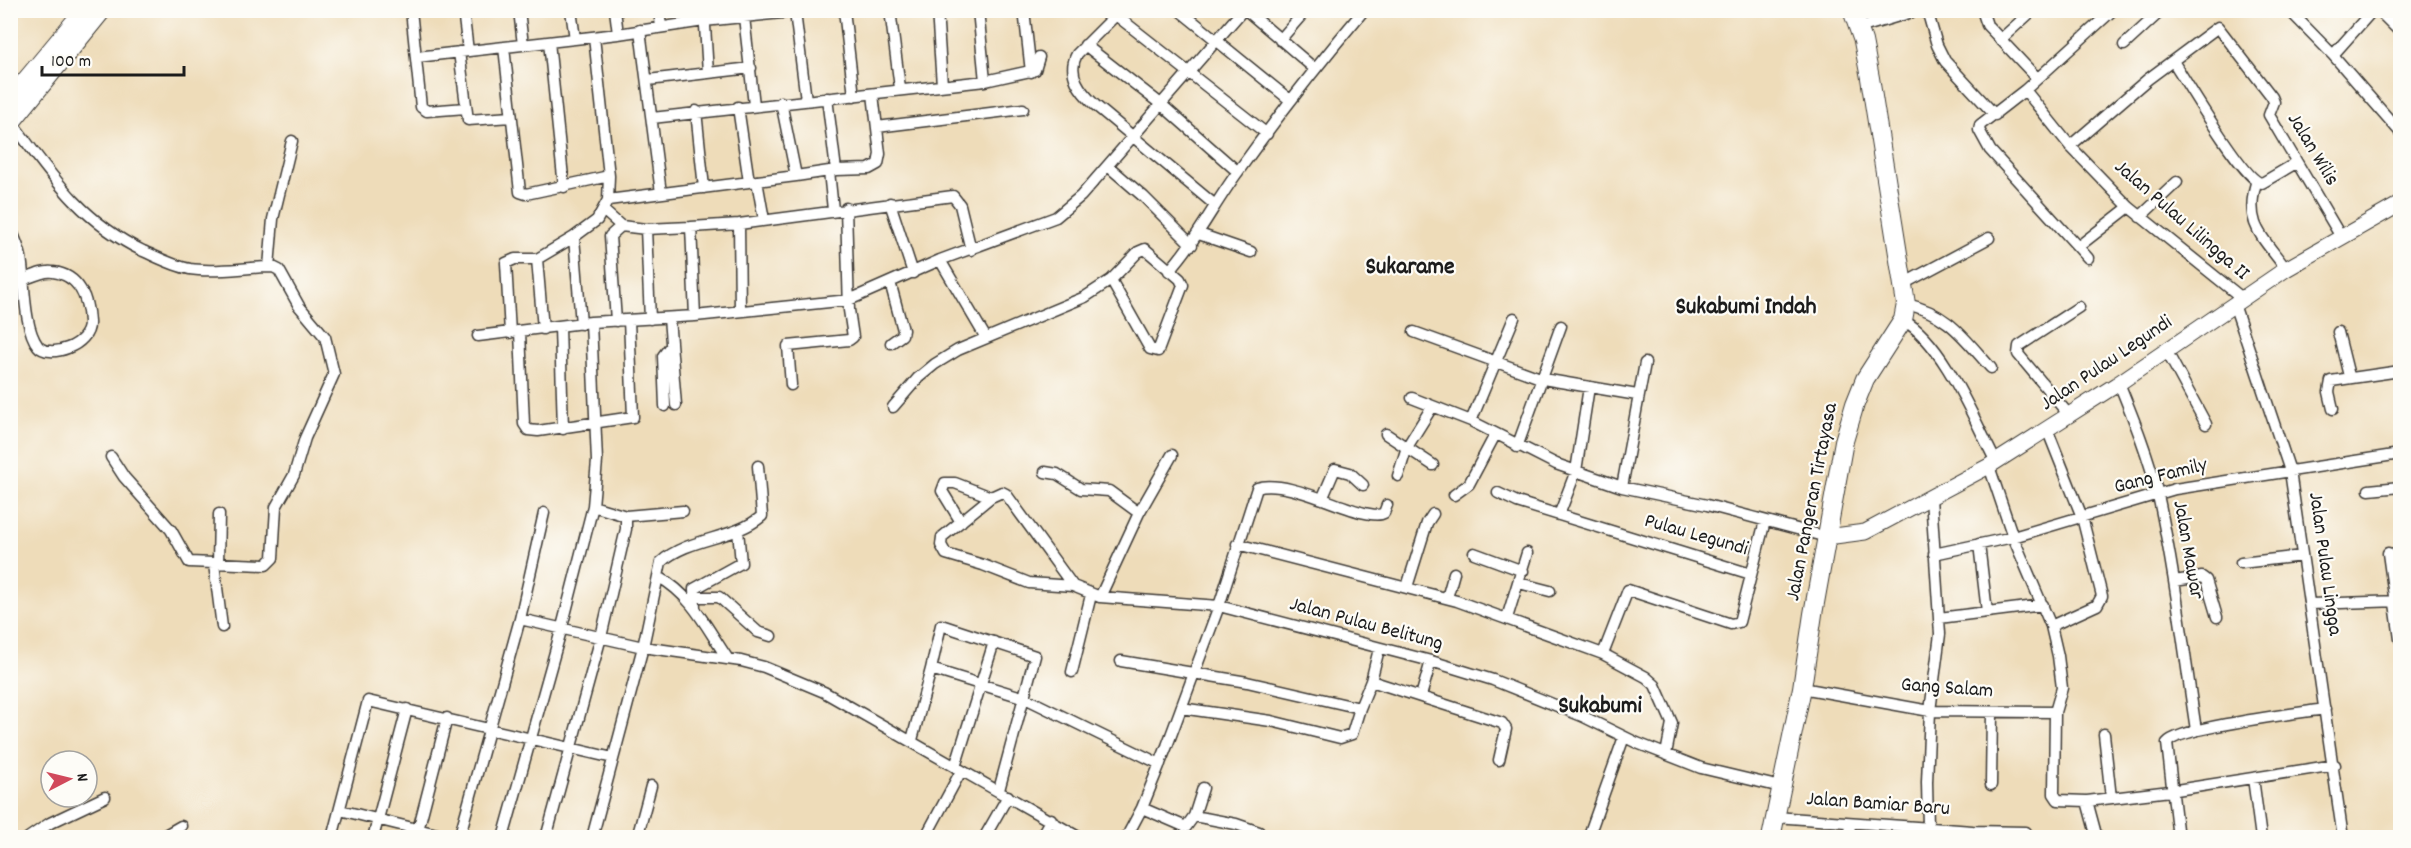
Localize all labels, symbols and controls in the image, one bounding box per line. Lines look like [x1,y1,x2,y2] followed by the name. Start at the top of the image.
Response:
[42,39,184,77] scale bar
[51,50,91,75] text: 100 m
[2278,108,2346,192] street label: Jalan Wilis
[2107,154,2256,289] street label: Jalan Pulau Lilingga II
[1365,251,1455,285] district label: Sukarame
[1675,291,1817,325] district label: Sukabumi Indah
[2035,309,2179,419] street label: Jalan Pulau Legundi
[1779,399,1847,604] street label: Jalan Pangeran Tirtayasa
[2111,451,2211,503] street label: Gang Family
[2299,490,2349,639] street label: Jalan Pulau Lingga
[2164,498,2211,602] street label: Jalan Mawar
[1641,507,1752,565] street label: Pulau Legundi
[1286,590,1446,660] street label: Jalan Pulau Belitung
[1900,671,1994,707] street label: Gang Salam
[1558,690,1642,724] district label: Sukabumi
[39,749,99,809] north arrow
[70,772,93,783] text: N
[1805,785,1951,825] street label: Jalan Bamiar Baru

